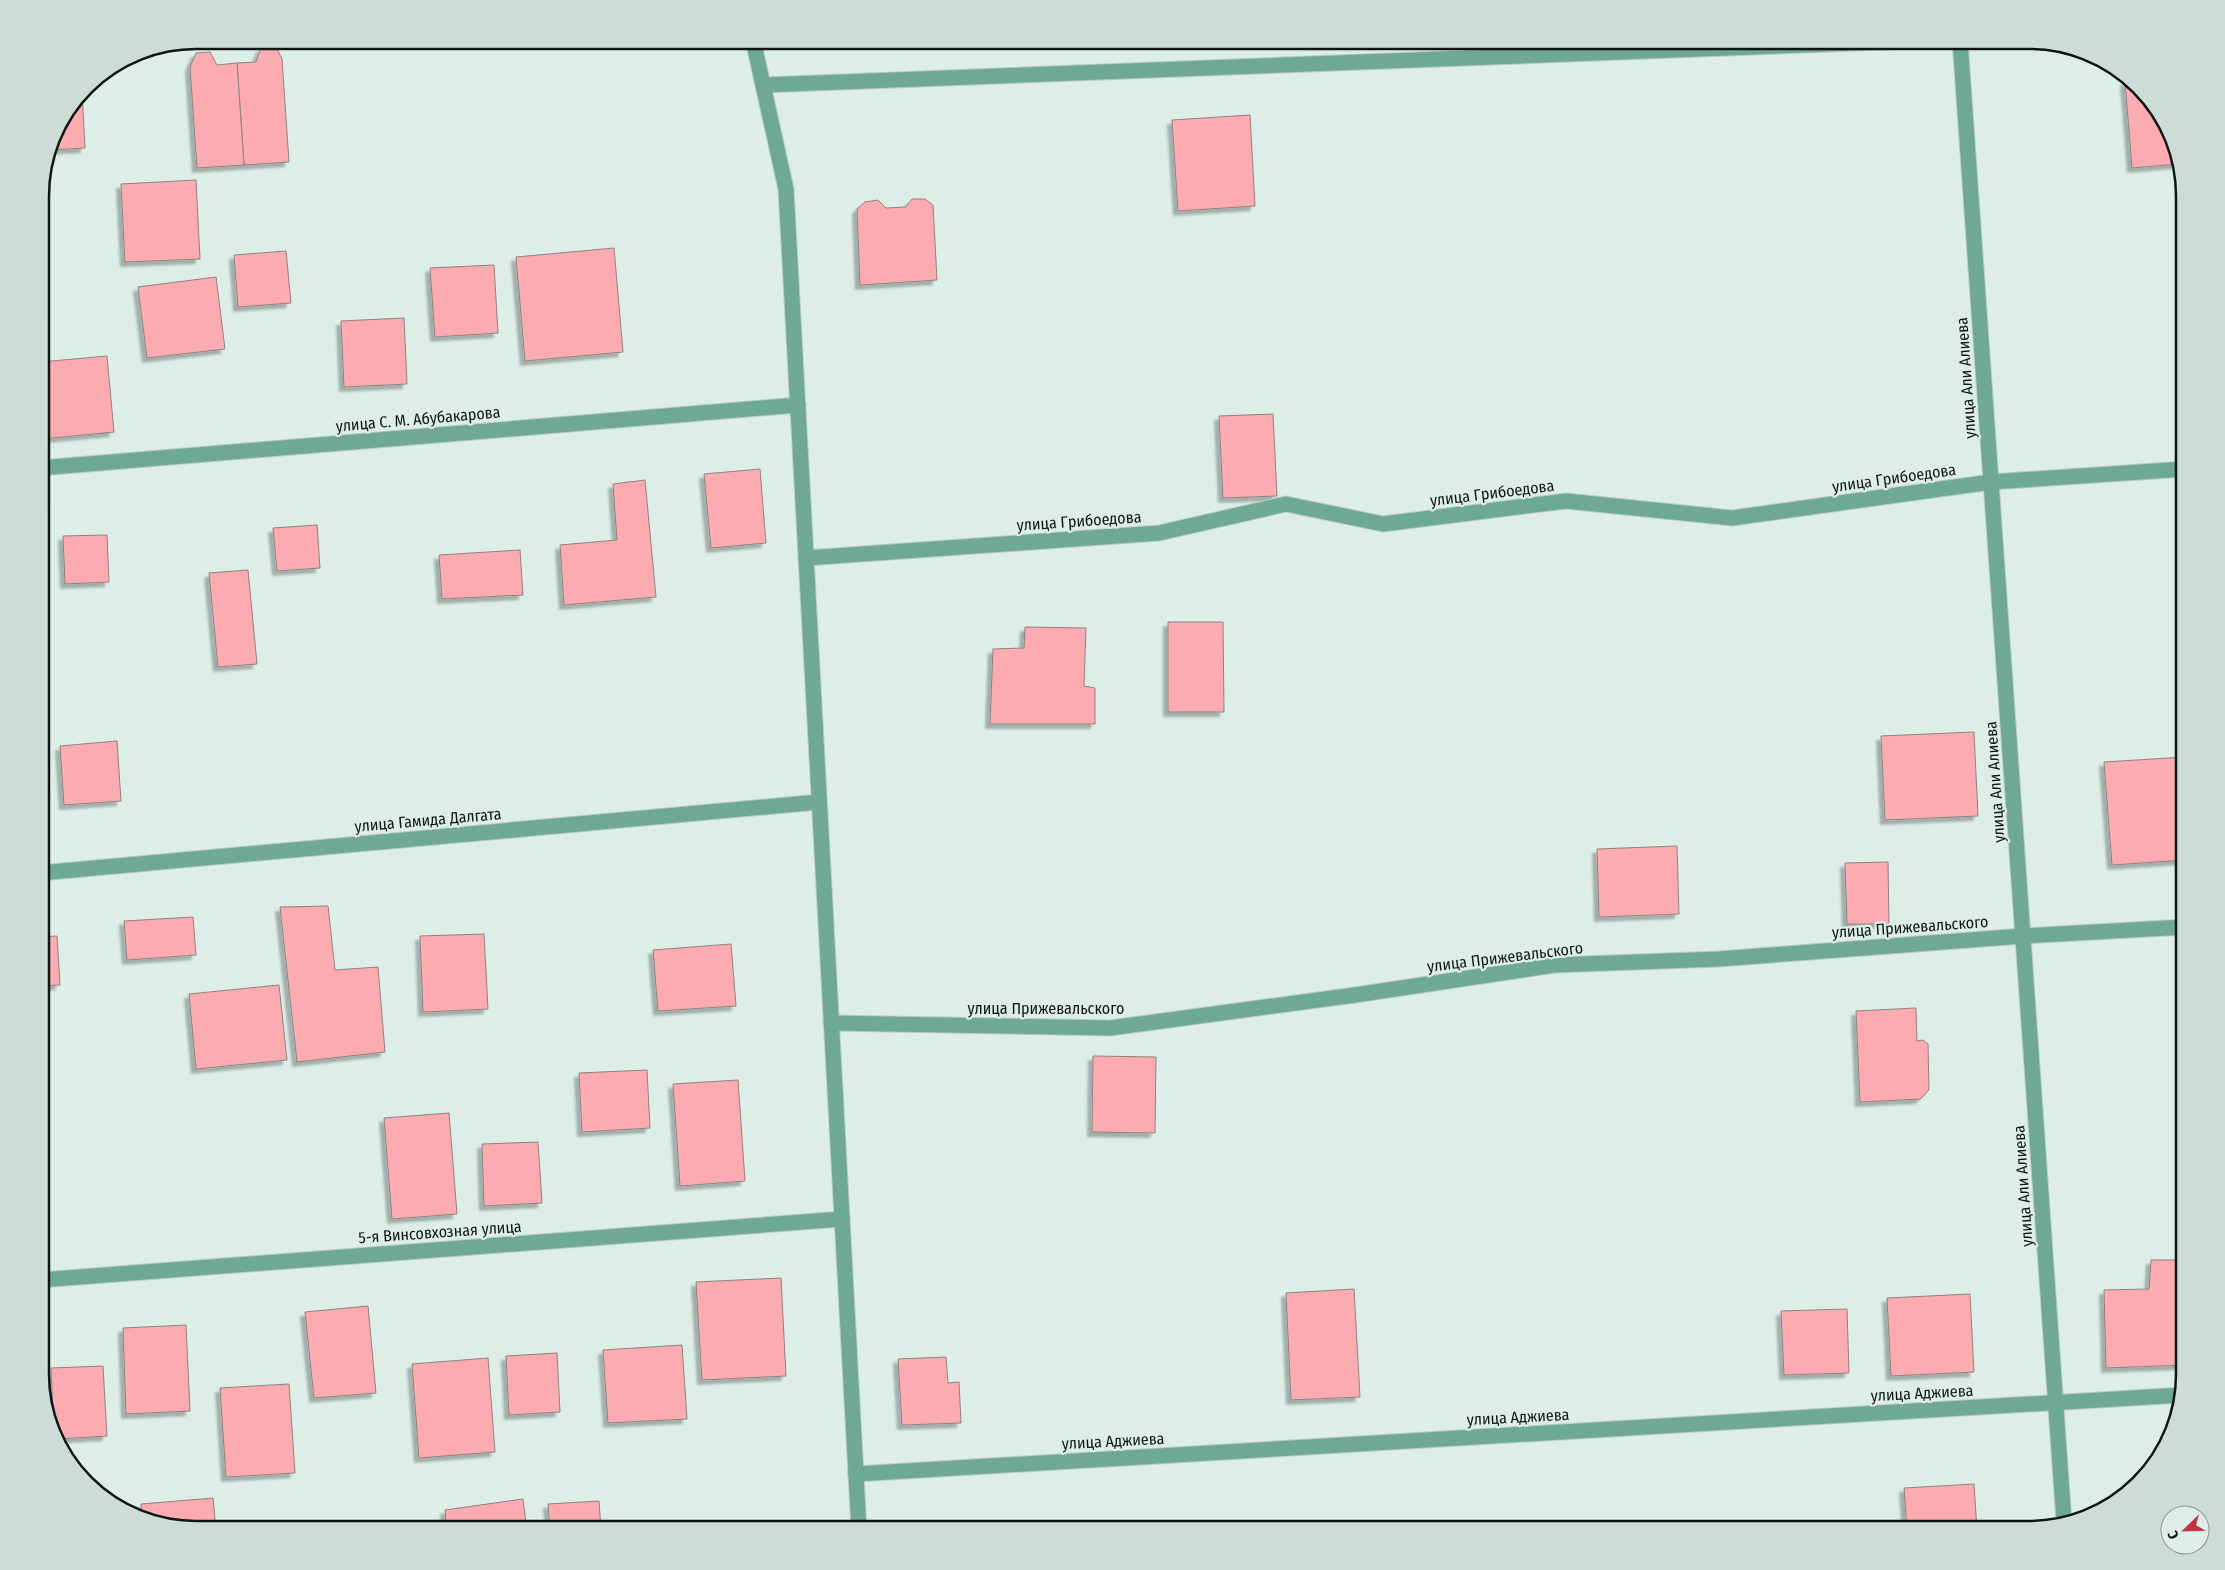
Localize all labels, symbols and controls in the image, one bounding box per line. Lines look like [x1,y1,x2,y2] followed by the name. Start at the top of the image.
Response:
[1952,316,1980,439] street label: улица Али Алиева
[335,402,501,436] street label: улица С. М. Абубакарова
[1831,460,1957,496] street label: улица Грибоедова
[1429,476,1555,510] street label: улица Грибоедова
[1016,507,1142,535] street label: улица Грибоедова
[1981,720,2009,843] street label: улица Али Алиева
[354,804,502,836] street label: улица Гамида Далгата
[1831,912,1989,942] street label: улица Прижевальского
[1426,938,1584,976] street label: улица Прижевальского
[968,999,1124,1018] street label: улица Прижевальского
[2009,1124,2037,1247] street label: улица Али Алиева
[358,1217,522,1247] street label: 5-я Винсовхозная улица
[1870,1381,1974,1405] street label: улица Аджиева
[1466,1405,1570,1429] street label: улица Аджиева
[1061,1429,1165,1453] street label: улица Аджиева
[2160,1505,2210,1555] north arrow
[2164,1528,2183,1542] text: С

